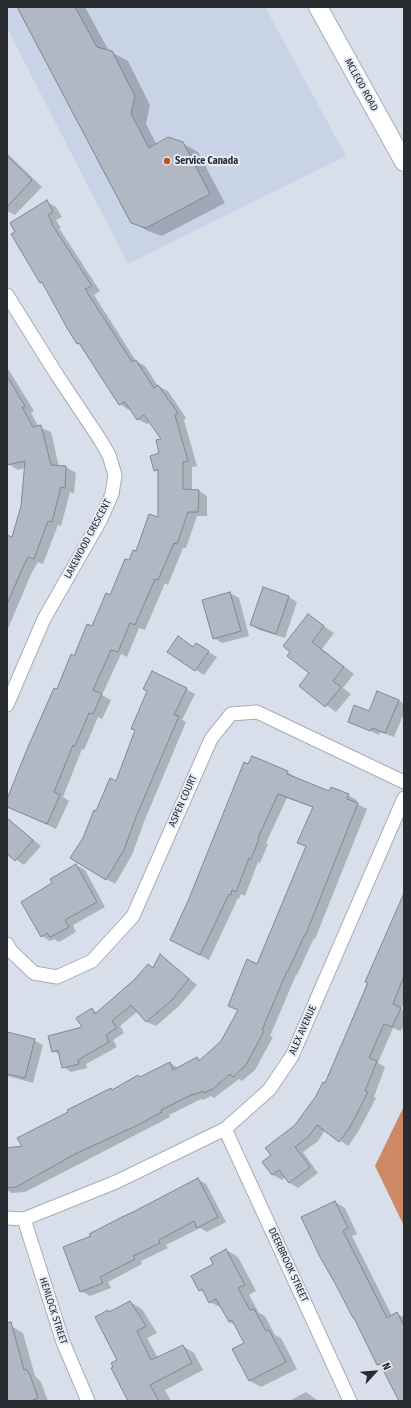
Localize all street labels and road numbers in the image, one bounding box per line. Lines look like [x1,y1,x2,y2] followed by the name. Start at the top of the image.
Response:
[342,57,380,113] street label: MCLEOD ROAD
[62,497,114,581] street label: LAKEWOOD CRESCENT
[166,773,200,829] street label: ASPEN COURT
[287,1003,319,1057] street label: ALEX AVENUE
[266,1226,310,1304] street label: DEERBROOK STREET
[37,1276,69,1346] street label: HEMLOCK STREET

